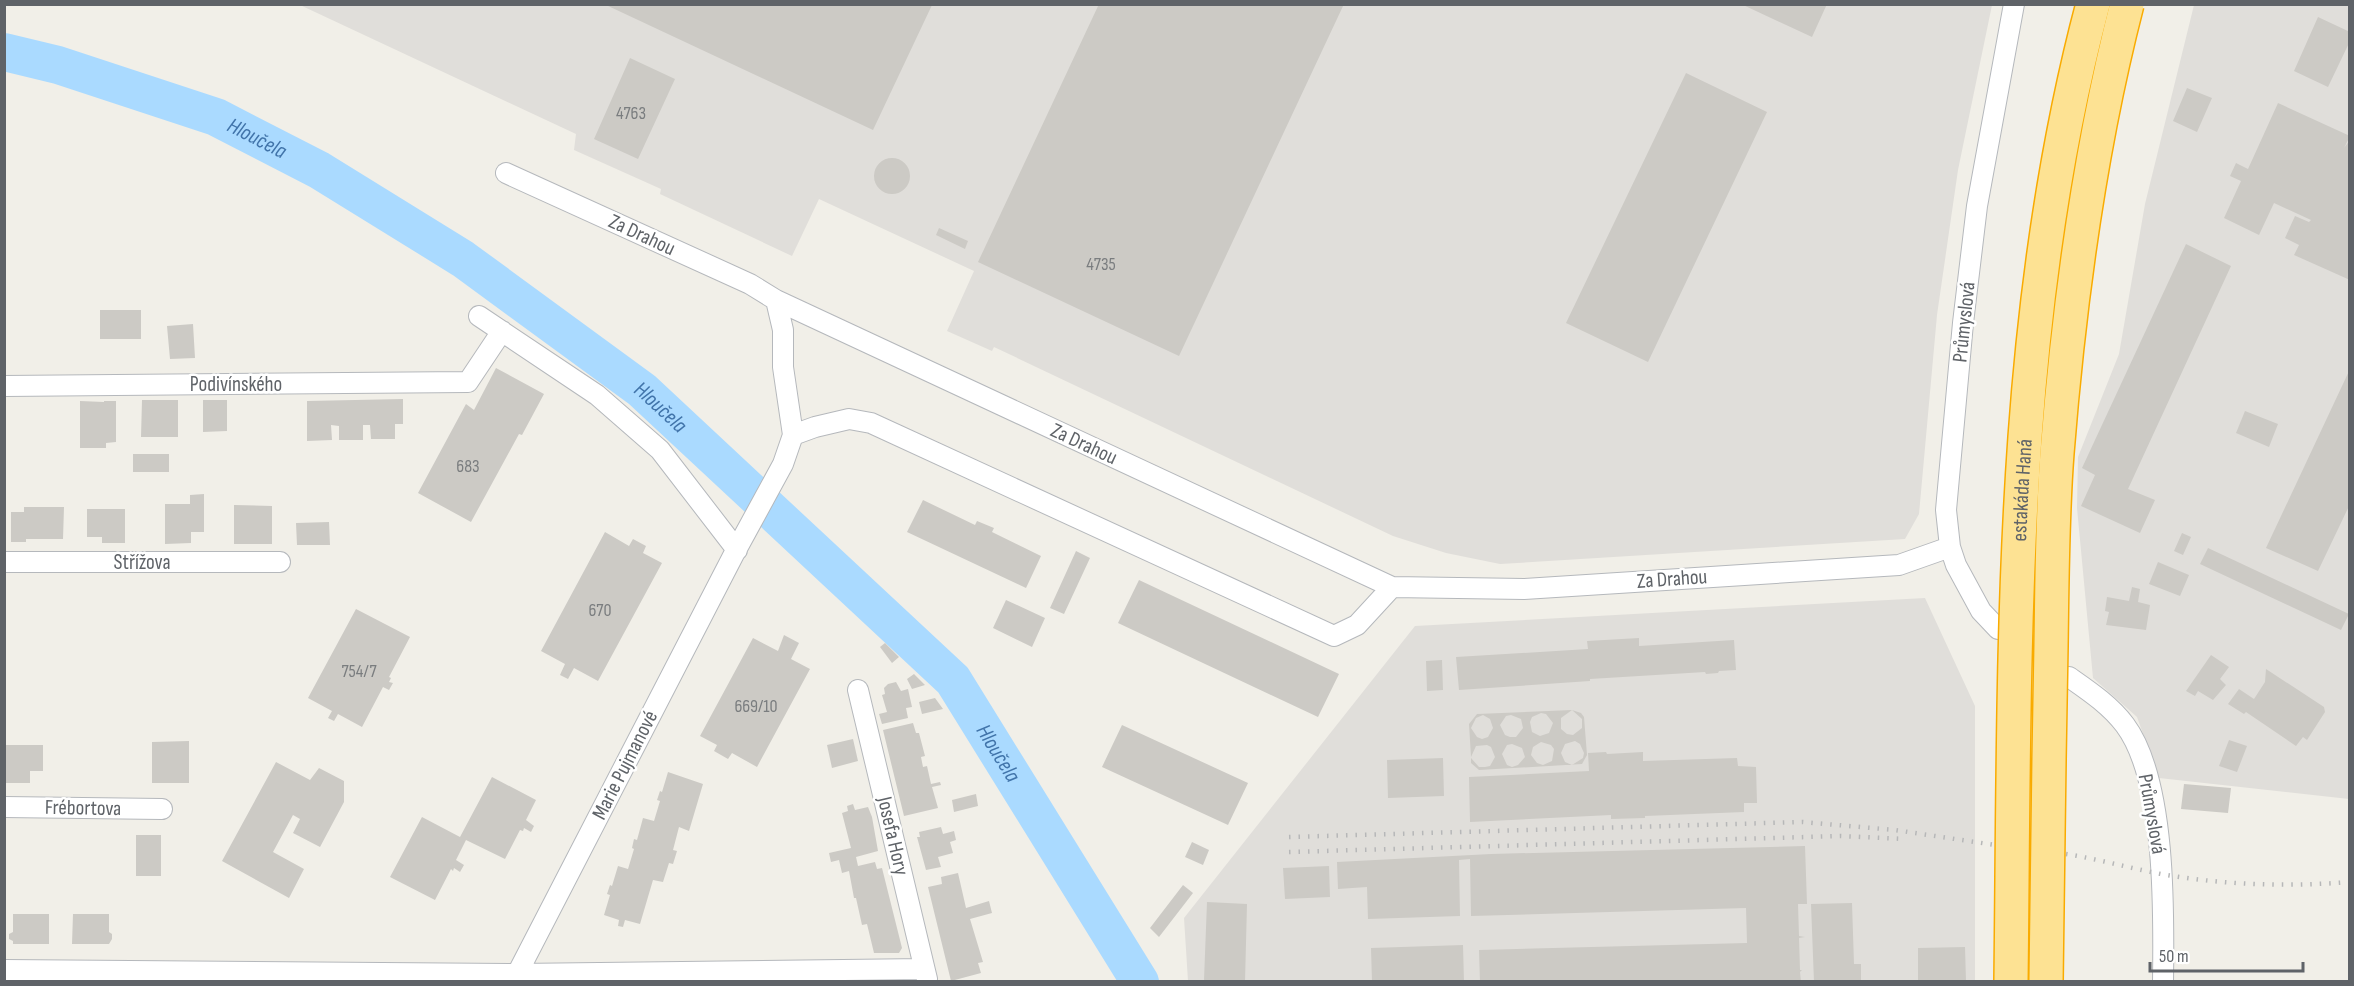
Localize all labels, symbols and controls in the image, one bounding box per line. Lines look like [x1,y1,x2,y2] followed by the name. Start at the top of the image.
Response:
[616,103,646,124] house number: 4763
[223,112,291,165] water label: Hloučela
[605,209,679,261] street label: Za Drahou
[1086,254,1116,275] house number: 4735
[1947,280,1981,364] street label: Průmyslová
[190,372,282,397] street label: Podivínského
[629,375,693,439] water label: Hloučela
[1047,418,1121,470] street label: Za Drahou
[2006,438,2037,542] street label: estakáda Haná
[456,456,480,477] house number: 683
[113,550,171,575] street label: Střížova
[1636,564,1708,594] street label: Za Drahou
[588,600,612,621] house number: 670
[341,661,377,682] house number: 754/7
[734,696,778,717] house number: 669/10
[587,706,663,824] street label: Marie Pujmanové
[970,719,1026,787] water label: Hloučela
[2133,772,2171,856] street label: Průmyslová
[872,793,914,878] street label: Josefa Hory
[45,795,121,821] street label: Frébortova
[2150,935,2303,973] scale bar
[2159,946,2189,967] text: 50 m

